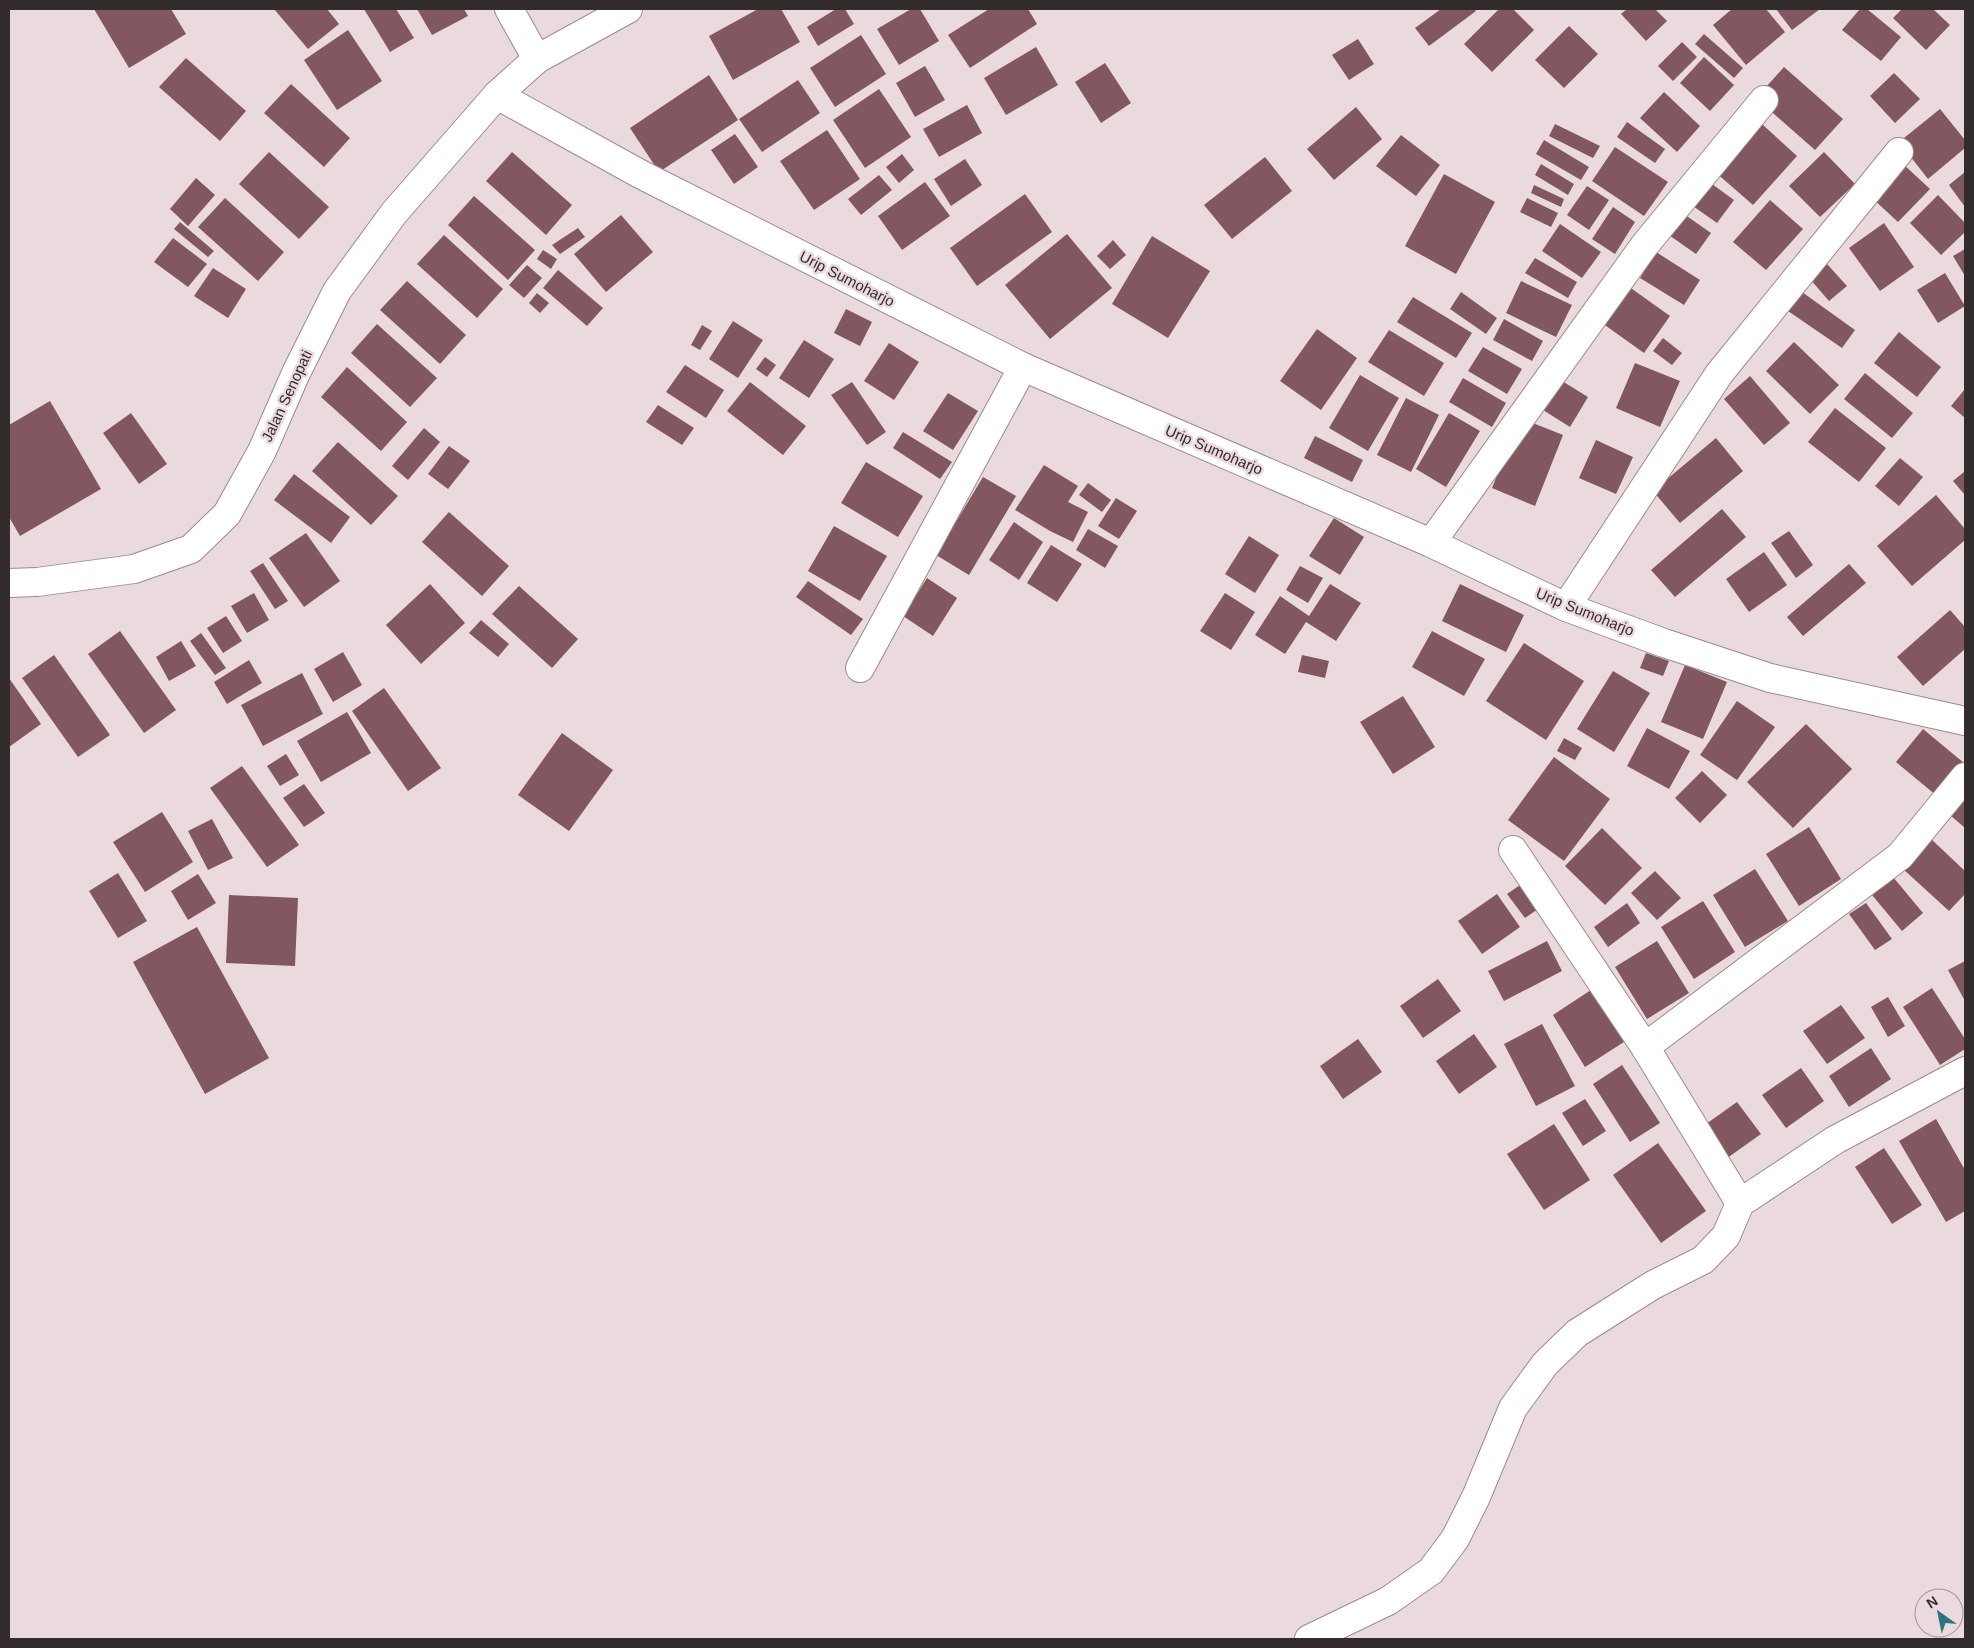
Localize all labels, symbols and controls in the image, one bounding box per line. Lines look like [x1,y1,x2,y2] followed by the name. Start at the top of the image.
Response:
[797,247,898,310] street label: Urip Sumoharjo
[258,347,315,444] street label: Jalan Senopati
[1163,421,1265,478] street label: Urip Sumoharjo
[1534,584,1637,639] street label: Urip Sumoharjo
[1914,1588,1964,1638] north arrow
[1923,1593,1941,1612] text: N

